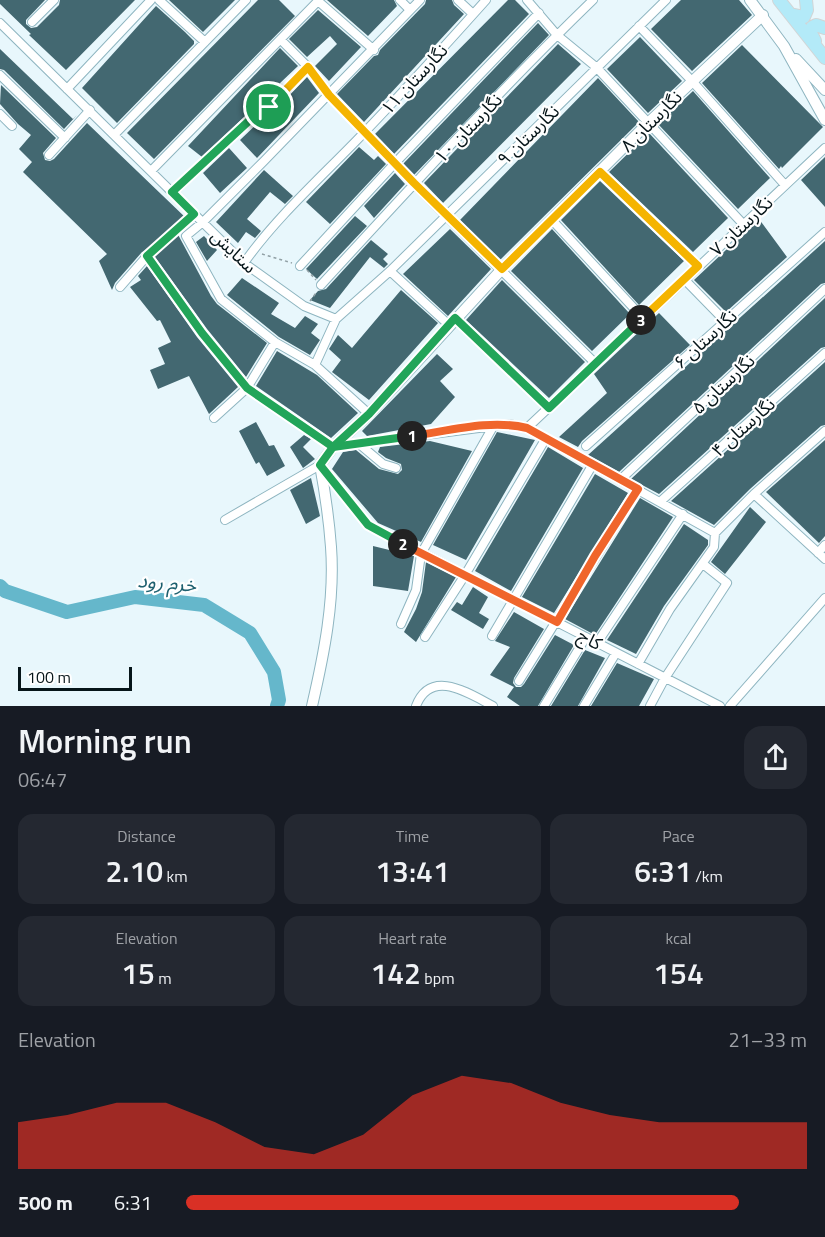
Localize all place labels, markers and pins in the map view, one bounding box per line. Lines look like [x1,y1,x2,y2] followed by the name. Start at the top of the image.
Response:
[243,81,294,132] pin
[626,305,656,335] pin: 3
[397,421,427,451] pin: 1
[388,529,418,559] pin: 2

